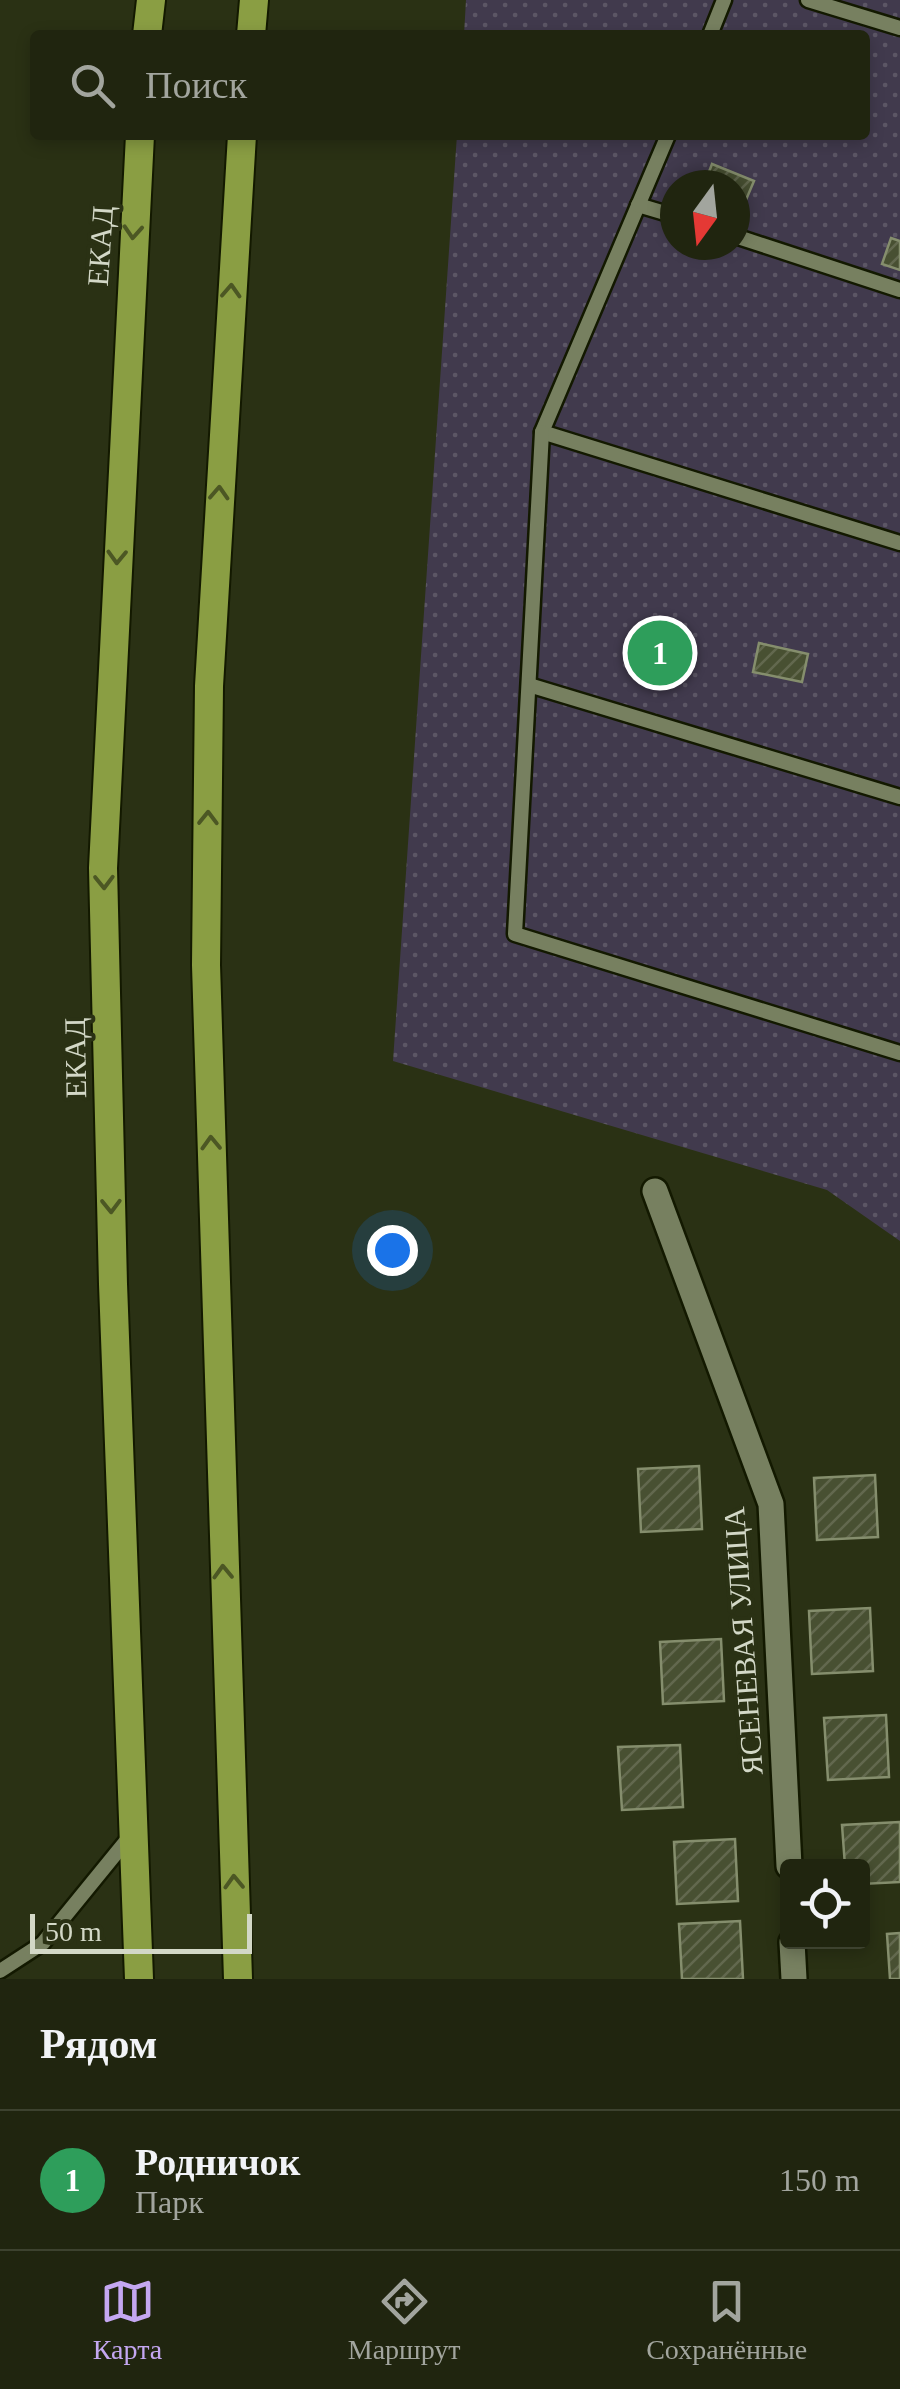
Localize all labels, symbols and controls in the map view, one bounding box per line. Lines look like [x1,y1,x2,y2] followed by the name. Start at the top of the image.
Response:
[30,30,870,140] search box
[65,58,120,113] icon: search
[145,64,247,106] text: Поиск
[660,170,750,260] north arrow
[81,205,119,287] street label: ЕКАД
[123,225,145,241] one-way arrow
[220,282,241,298] one-way arrow
[208,485,229,501] one-way arrow
[106,549,127,565] one-way arrow
[628,616,692,690] pin: 1
[197,809,218,825] one-way arrow
[93,874,114,890] one-way arrow
[58,1017,92,1099] street label: ЕКАД
[200,1134,221,1150] one-way arrow
[100,1200,122,1215] one-way arrow
[367,1225,418,1276] your location
[717,1505,769,1776] street label: ЯСЕНЕВАЯ УЛИЦА
[212,1564,233,1580] one-way arrow
[780,1859,870,1949] map controls
[780,1859,870,1949] button: locate
[224,1873,245,1889] one-way arrow
[30,1909,252,1954] scale bar
[45,1916,102,1947] text: 50 m
[40,2021,157,2067] text: Рядом
[135,2141,301,2183] text: Родничок
[65,2162,81,2198] text: 1
[779,2162,860,2198] text: 150 m
[135,2184,204,2220] text: Парк
[93,2274,162,2366] tab: Карта
[348,2274,461,2366] tab: Маршрут
[646,2274,807,2366] tab: Сохранённые

